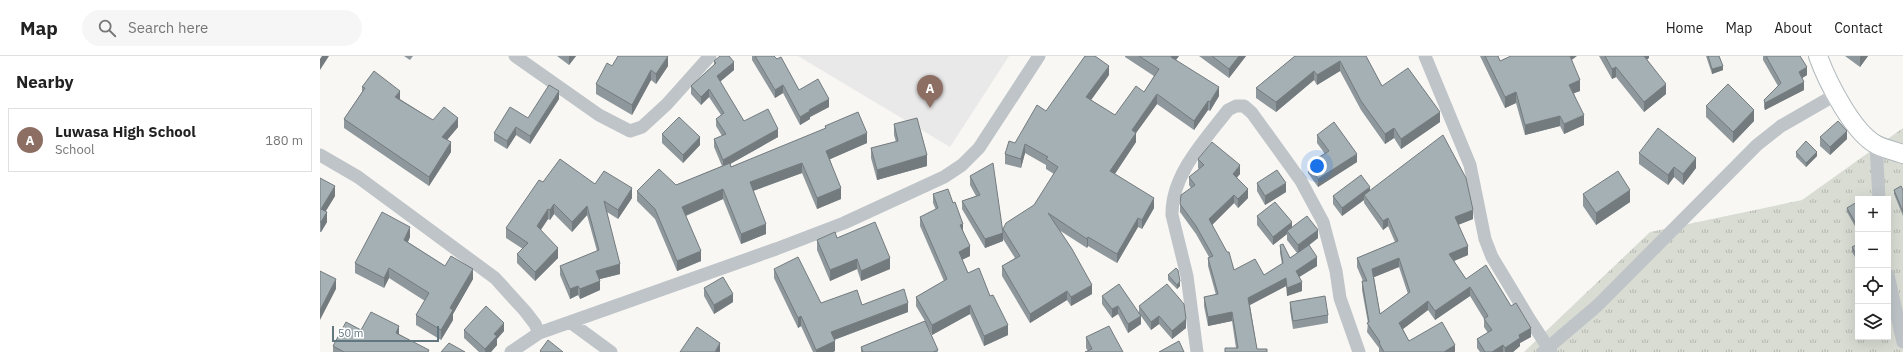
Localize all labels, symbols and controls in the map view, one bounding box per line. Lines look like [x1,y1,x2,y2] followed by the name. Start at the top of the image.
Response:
[82,10,362,46] search box
[20,16,58,40] text: Map
[96,17,118,39] icon: search
[128,18,208,37] text: Search here
[1666,19,1703,37] text: Home
[1725,19,1752,37] text: Map
[1774,19,1812,37] text: About
[1834,19,1883,37] text: Contact
[16,71,74,93] text: Nearby
[917,75,943,108] pin: A
[55,122,196,141] text: Luwasa High School
[26,132,34,149] text: A
[265,132,303,149] text: 180 m
[55,141,95,158] text: School
[1307,156,1327,176] your location
[1855,196,1891,340] map controls
[1855,196,1891,232] button: +
[1855,232,1891,268] button: −
[1855,268,1891,304] button: locate
[1855,304,1891,340] button: layers
[332,324,439,343] scale bar
[338,326,363,340] text: 50 m

